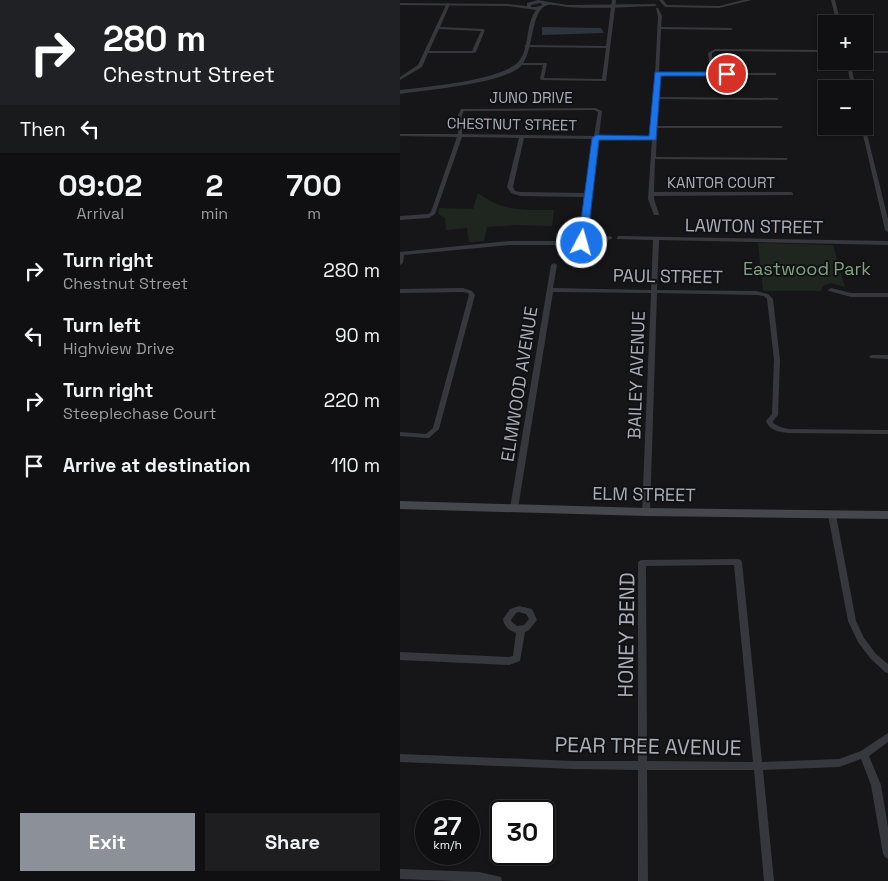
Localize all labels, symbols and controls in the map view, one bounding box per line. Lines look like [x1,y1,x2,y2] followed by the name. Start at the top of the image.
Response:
[818,15,873,135] map controls
[818,15,873,70] button: +
[103,17,206,61] text: 280 m
[20,20,85,85] icon: right
[706,53,748,95] pin
[103,60,275,88] text: Chestnut Street
[713,60,741,88] icon: arrive
[818,80,873,135] button: −
[489,88,573,107] street label: JUNO DRIVE
[447,113,578,135] street label: CHESTNUT STREET
[76,115,104,143] icon: left
[20,117,66,142] text: Then
[58,166,142,205] text: 09:02
[205,166,223,205] text: 2
[286,166,342,205] text: 700
[667,173,775,192] street label: KANTOR COURT
[77,203,124,224] text: Arrival
[201,203,228,224] text: min
[307,203,321,224] text: m
[685,213,824,239] street label: LAWTON STREET
[555,216,607,268] position arrow
[63,248,153,273] text: Turn right
[20,257,48,285] icon: right
[743,257,871,280] park label: Eastwood Park
[323,258,380,283] text: 280 m
[613,264,724,288] street label: PAUL STREET
[63,273,188,294] text: Chestnut Street
[495,305,543,463] street label: ELMWOOD AVENUE
[622,310,650,440] street label: BAILEY AVENUE
[63,313,141,338] text: Turn left
[20,322,48,350] icon: left
[335,323,380,348] text: 90 m
[63,338,174,359] text: Highview Drive
[63,378,153,403] text: Turn right
[20,387,48,415] icon: right
[324,388,380,413] text: 220 m
[63,403,216,424] text: Steeplechase Court
[20,452,48,480] icon: arrive
[63,453,251,478] text: Arrive at destination
[331,453,380,478] text: 110 m
[592,482,696,506] street label: ELM STREET
[611,572,641,698] street label: HONEY BEND
[554,731,742,761] street label: PEAR TREE AVENUE
[490,800,555,865] speed limit sign: 30
[433,810,462,842] text: 27
[20,813,195,871] button: Exit
[205,813,380,871] button: Share
[433,837,462,853] text: km/h

